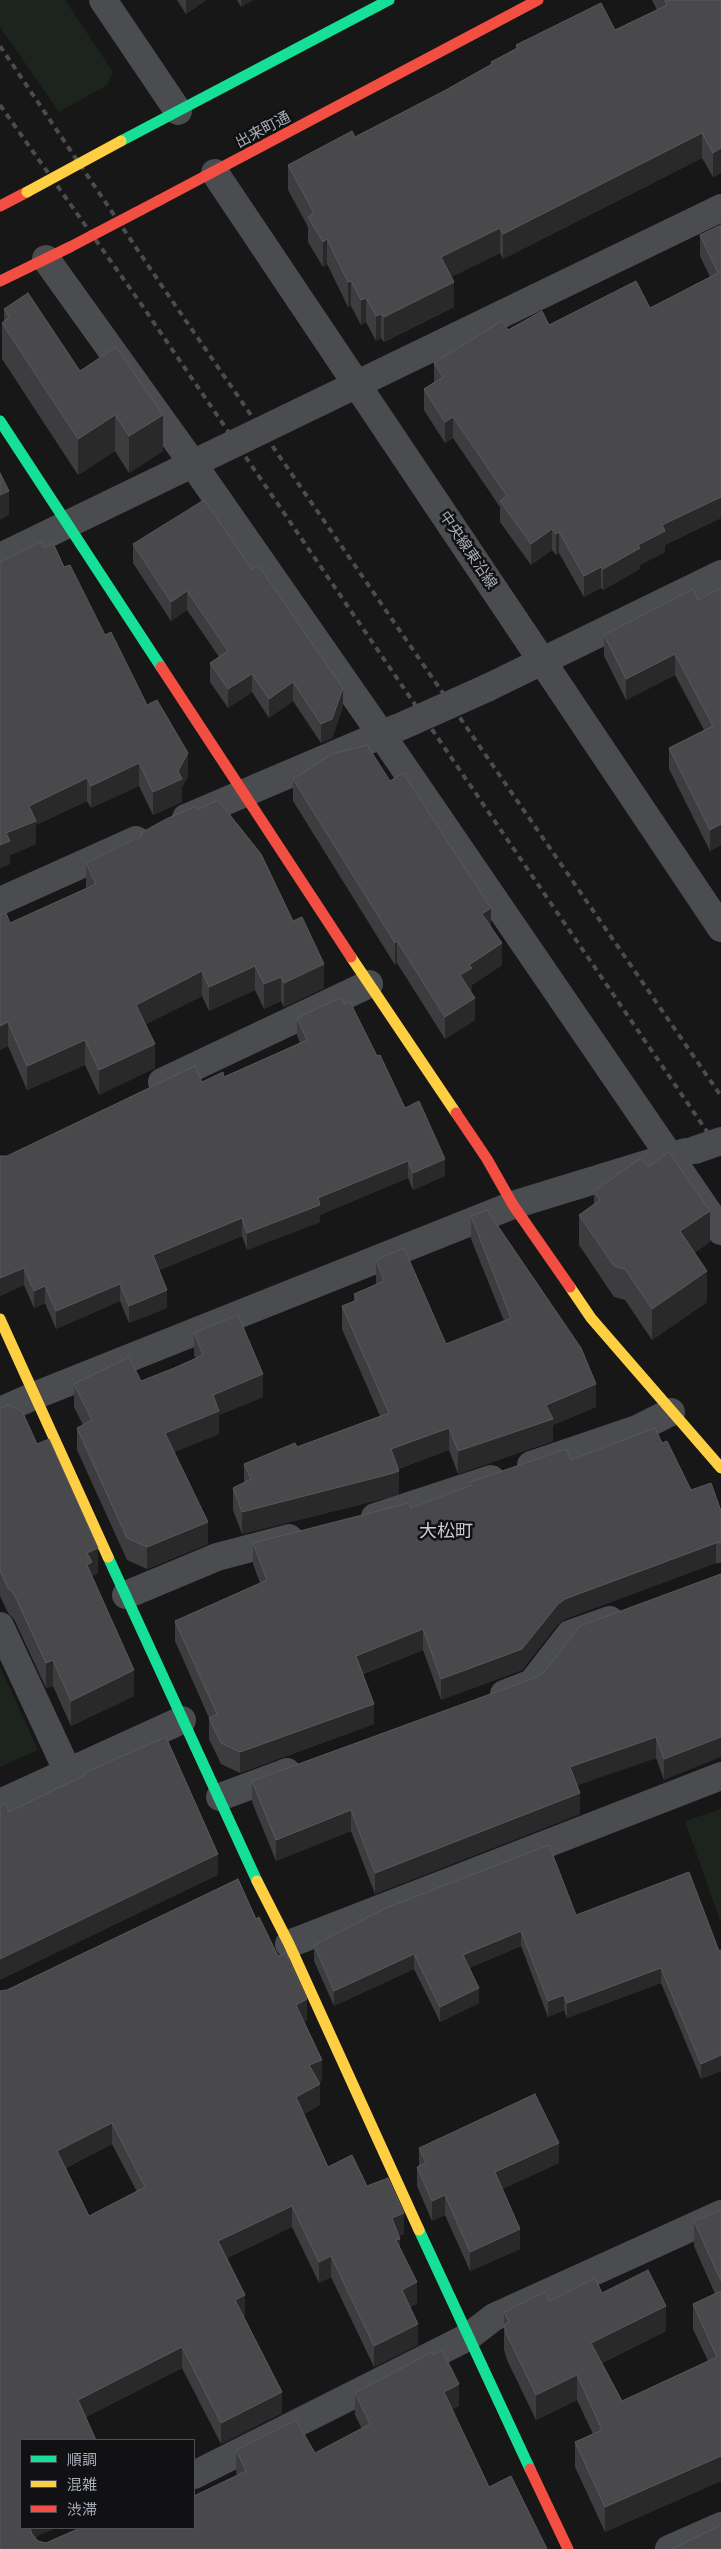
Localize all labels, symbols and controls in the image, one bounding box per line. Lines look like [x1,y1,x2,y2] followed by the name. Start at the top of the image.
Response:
[232,108,294,152] street label: 出来町通
[435,508,501,592] street label: 中央線東沿線
[419,1521,473,1543] district label: 大松町
[20,2439,195,2529] legend
[67,2451,97,2469] text: 順調
[67,2476,97,2494] text: 混雑
[67,2501,97,2519] text: 渋滞

